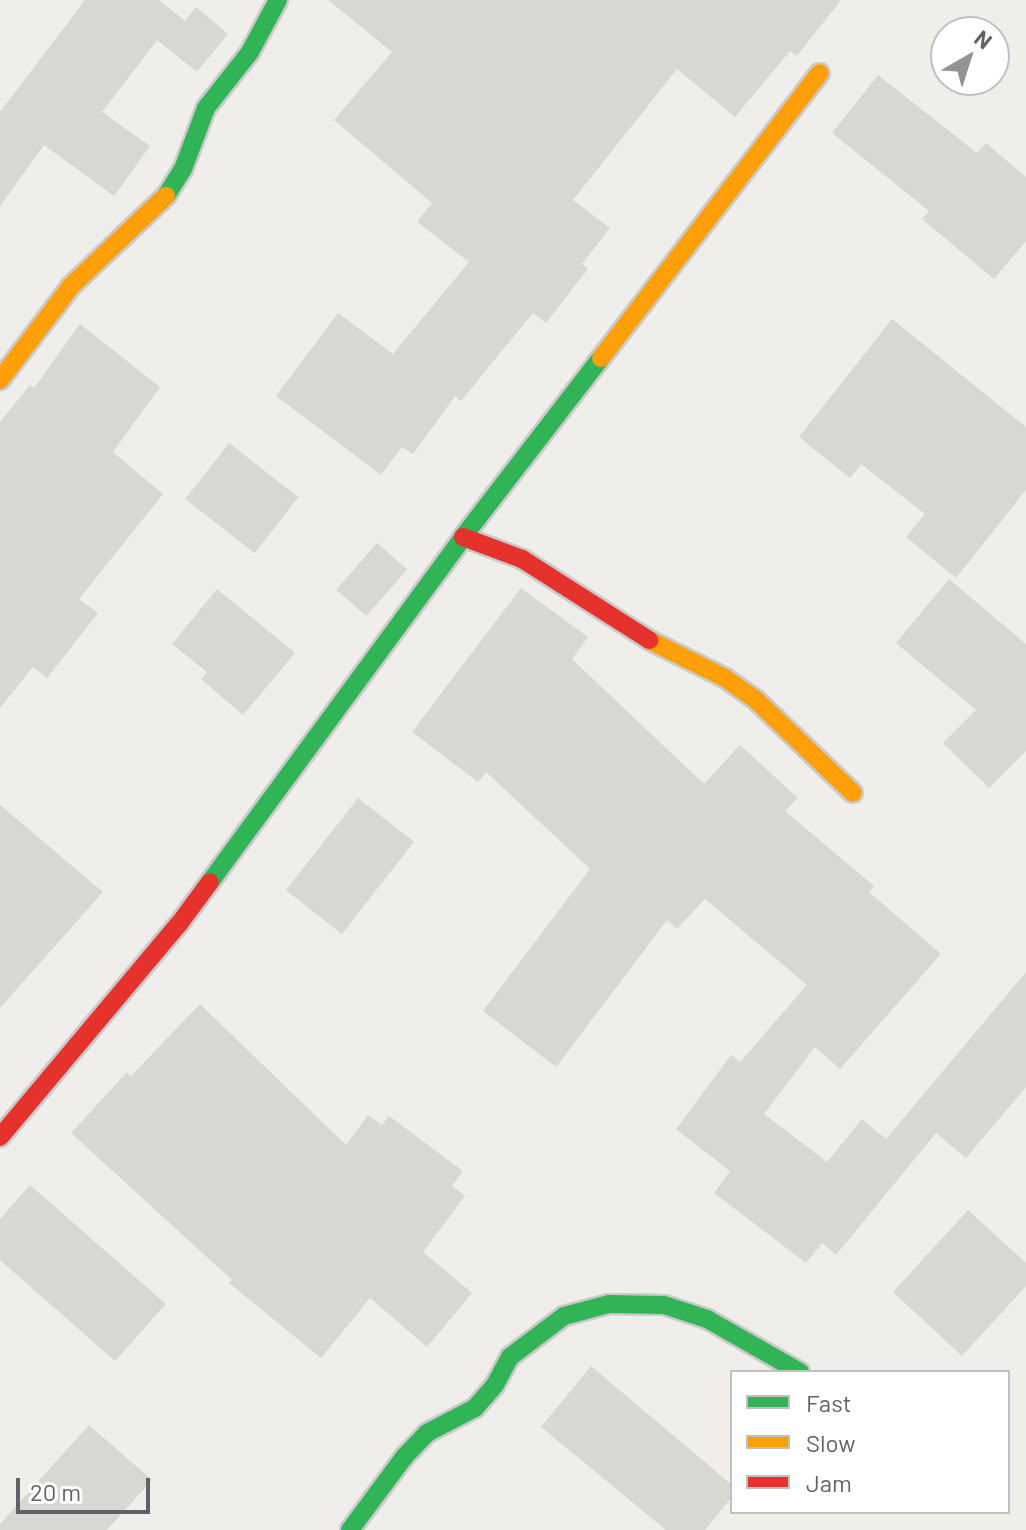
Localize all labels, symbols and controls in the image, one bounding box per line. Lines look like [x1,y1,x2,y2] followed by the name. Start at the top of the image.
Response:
[930,16,1010,96] north arrow
[970,24,998,54] text: N
[730,1370,1010,1514] legend
[806,1388,851,1417] text: Fast
[806,1428,855,1457] text: Slow
[20,1462,154,1512] scale bar
[806,1468,852,1497] text: Jam
[30,1477,81,1506] text: 20 m

